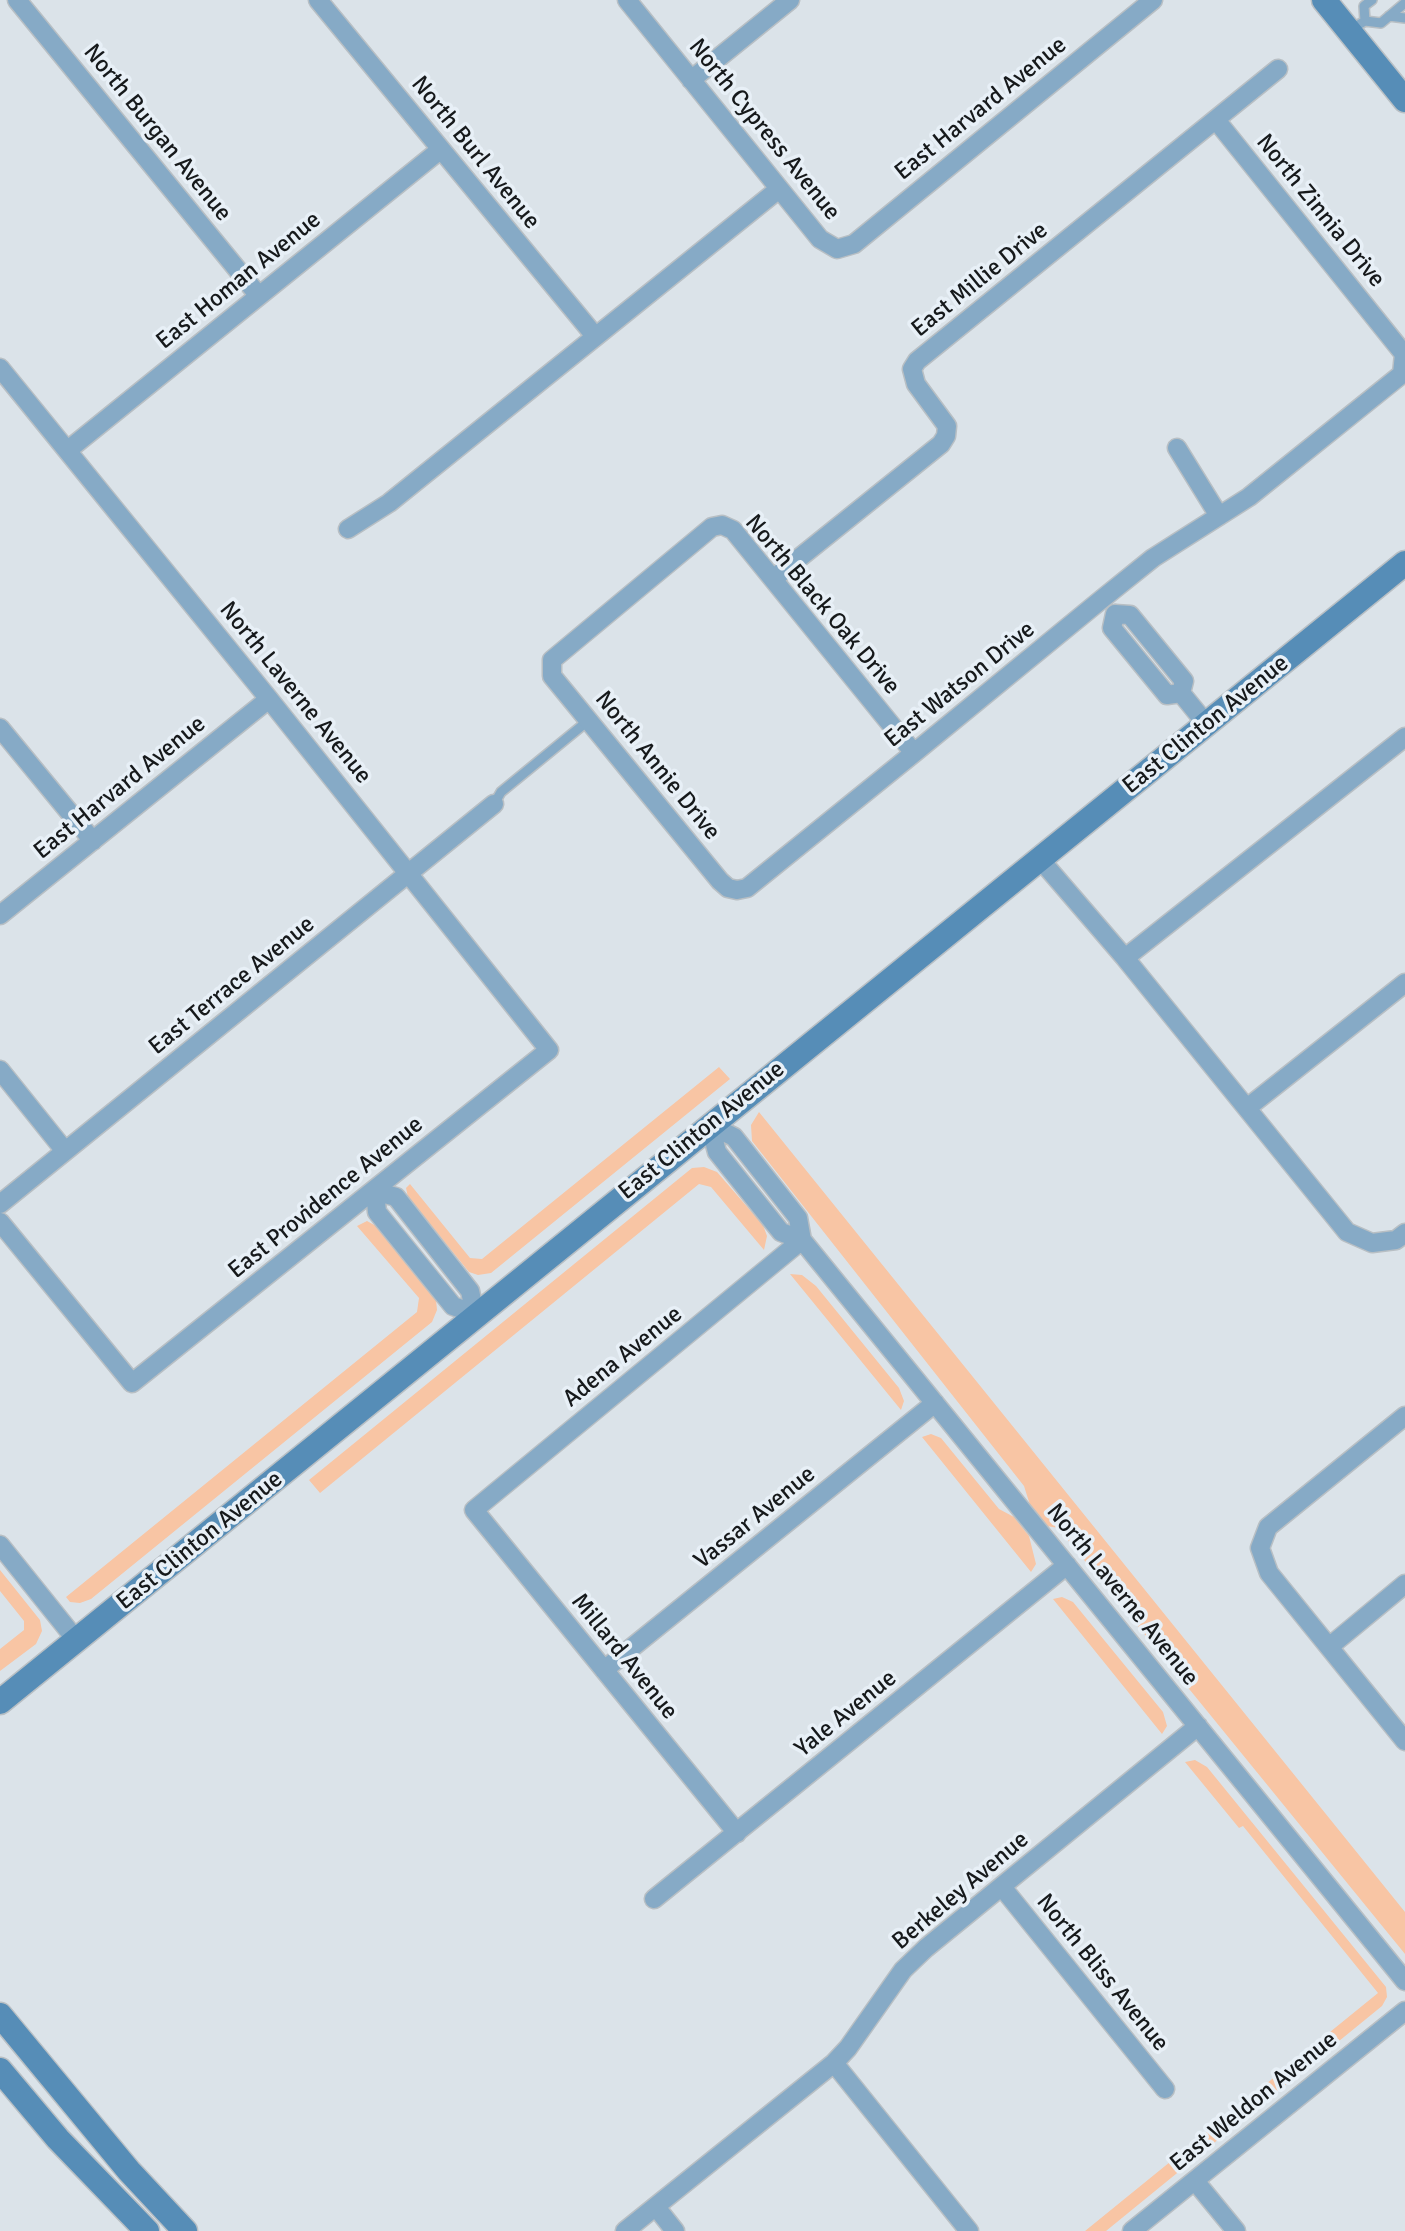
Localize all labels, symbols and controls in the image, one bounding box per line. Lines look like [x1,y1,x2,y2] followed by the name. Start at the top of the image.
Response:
[889,31,1073,187] street label: East Harvard Avenue
[682,33,846,227] street label: North Cypress Avenue
[77,39,237,227] street label: North Burgan Avenue
[404,71,546,235] street label: North Burl Avenue
[1249,129,1391,293] street label: North Zinnia Drive
[151,206,327,356] street label: East Homan Avenue
[906,216,1054,344] street label: East Millie Drive
[738,509,906,701] street label: North Black Oak Drive
[213,596,377,790] street label: North Laverne Avenue
[879,616,1041,754] street label: East Watson Drive
[1117,649,1295,801] street label: East Clinton Avenue
[588,686,726,846] street label: North Annie Drive
[28,710,212,866] street label: East Harvard Avenue
[143,910,321,1062] street label: East Terrace Avenue
[613,1055,791,1207] street label: East Clinton Avenue
[223,1111,429,1285] street label: East Providence Avenue
[558,1300,688,1414] street label: Adena Avenue
[689,1460,821,1576] street label: Vassar Avenue
[111,1465,289,1617] street label: East Clinton Avenue
[1040,1498,1204,1692] street label: North Laverne Avenue
[564,1588,684,1726] street label: Millard Avenue
[789,1664,903,1764] street label: Yale Avenue
[887,1826,1035,1956] street label: Berkeley Avenue
[1030,1888,1174,2058] street label: North Bliss Avenue
[1165,2026,1343,2178] street label: East Weldon Avenue

